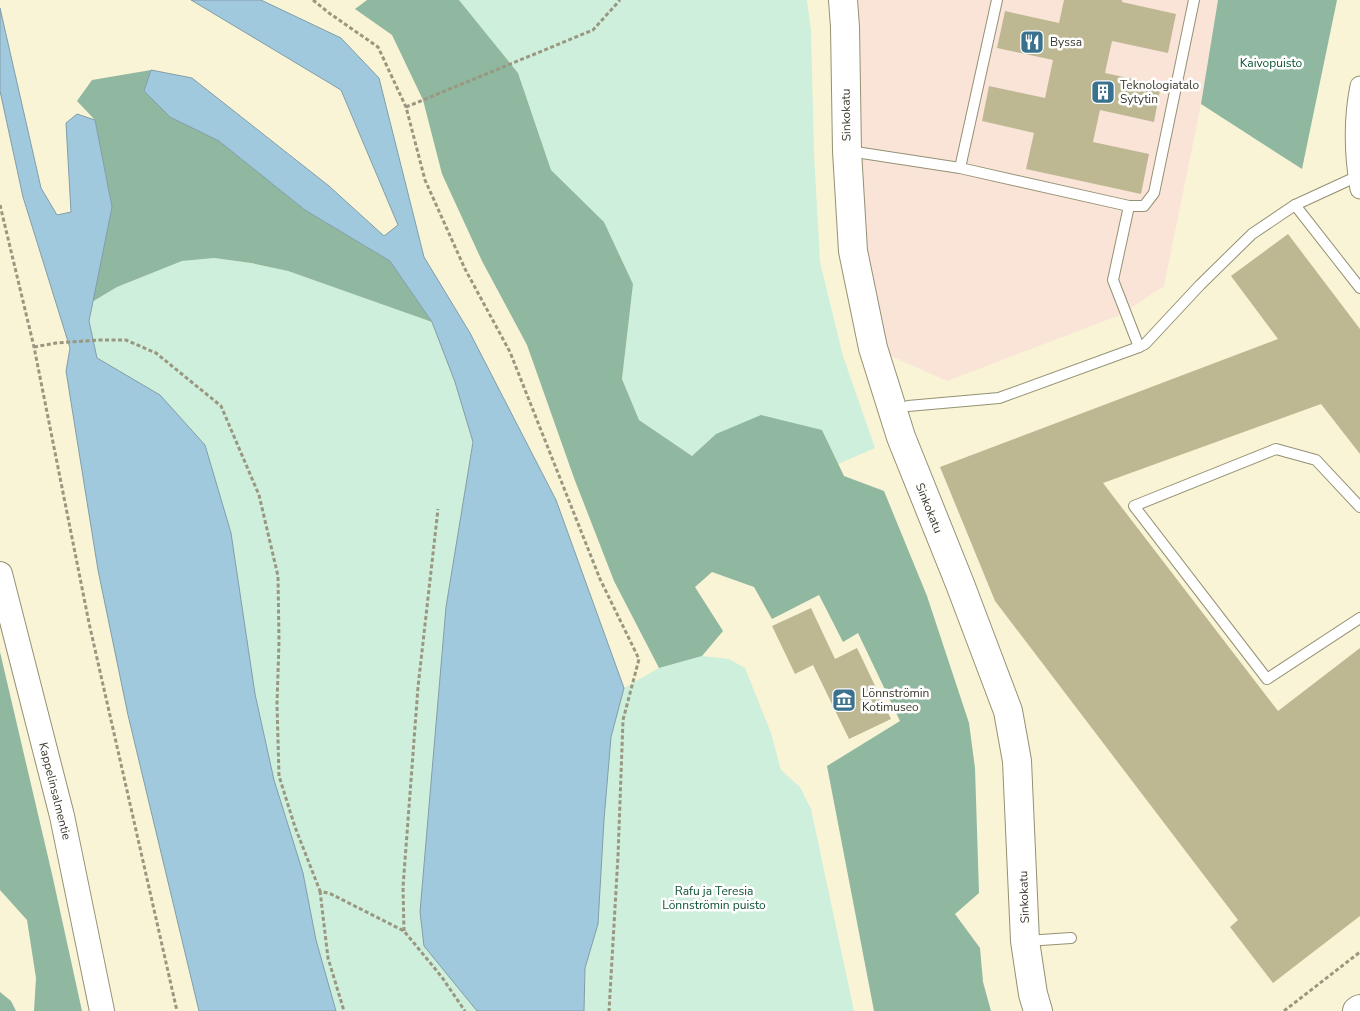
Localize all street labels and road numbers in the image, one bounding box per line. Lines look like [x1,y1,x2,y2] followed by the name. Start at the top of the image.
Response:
[838,88,854,142] street label: Sinkokatu
[912,481,946,535] street label: Sinkokatu
[35,741,75,841] street label: Kappelinsalmentie
[1015,870,1033,924] street label: Sinkokatu

